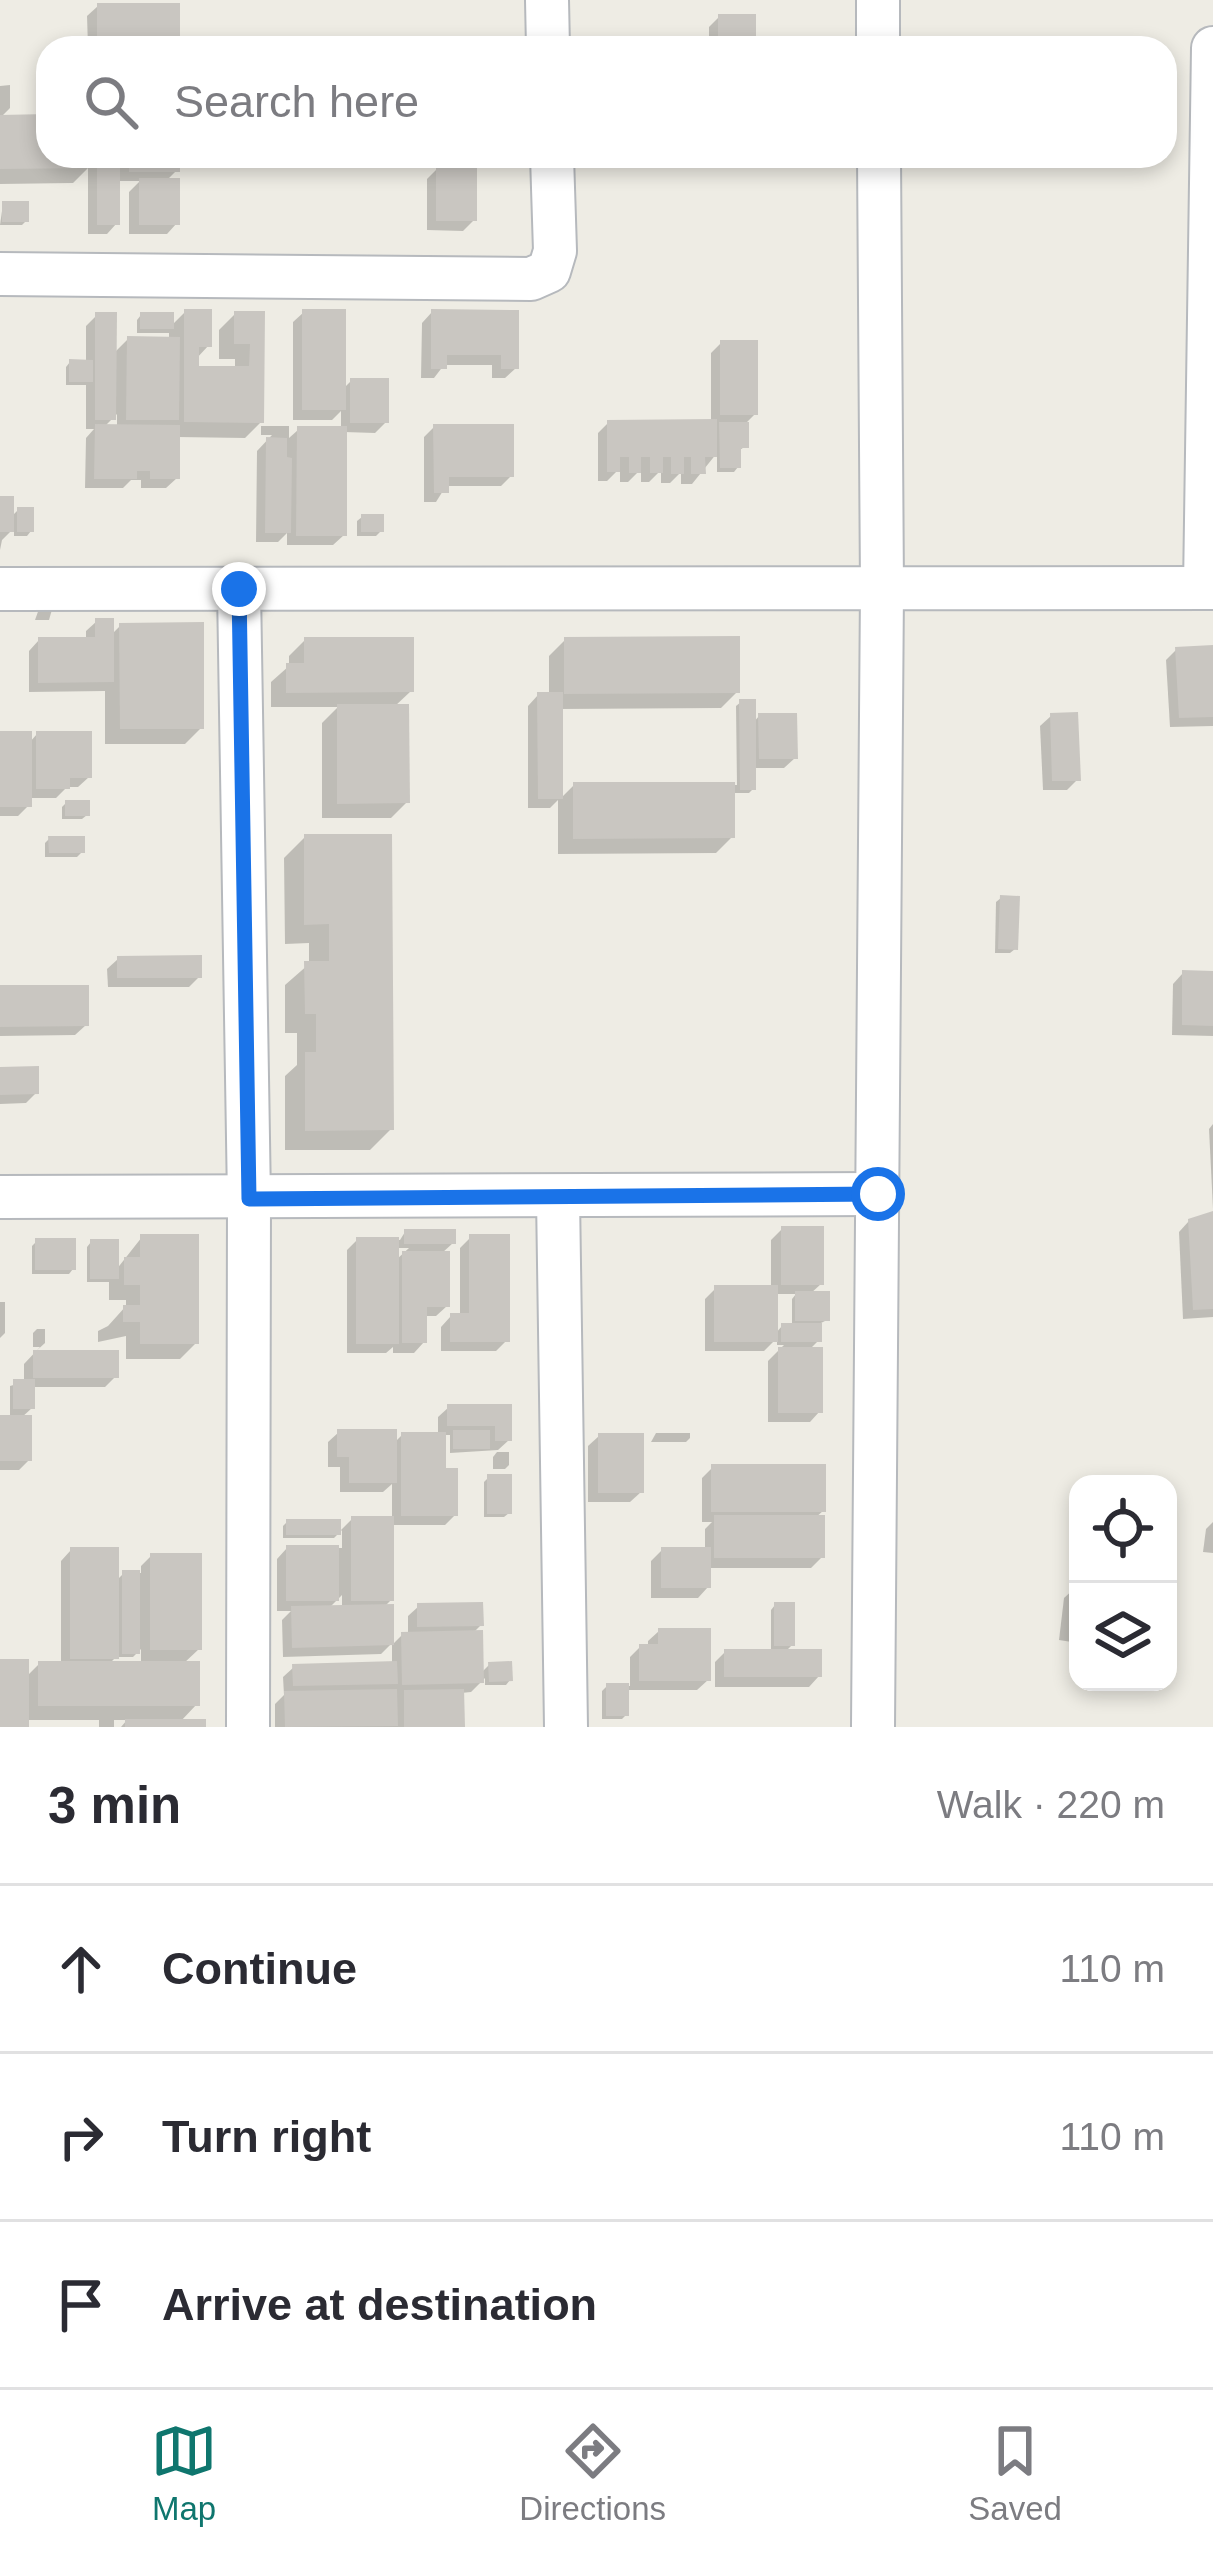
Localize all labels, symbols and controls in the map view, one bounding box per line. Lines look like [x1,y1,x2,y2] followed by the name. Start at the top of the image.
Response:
[36,36,1177,168] search box
[78,69,144,135] icon: search
[174,76,419,127] text: Search here
[212,562,266,616] route end
[851,1167,905,1221] route start
[1069,1475,1177,1691] map controls
[1069,1475,1177,1583] button: locate
[1069,1583,1177,1691] button: layers
[48,1777,181,1834] text: 3 min
[937,1783,1165,1826] text: Walk · 220 m
[48,1936,114,2002] icon: ahead
[162,1943,357,1994] text: Continue
[1060,1947,1165,1990] text: 110 m
[48,2104,114,2170] icon: right
[162,2111,371,2162] text: Turn right
[1060,2115,1165,2158] text: 110 m
[48,2272,114,2338] icon: arrive
[162,2279,597,2330] text: Arrive at destination
[151,2418,217,2528] tab: Map
[519,2418,666,2528] tab: Directions
[968,2418,1062,2528] tab: Saved

